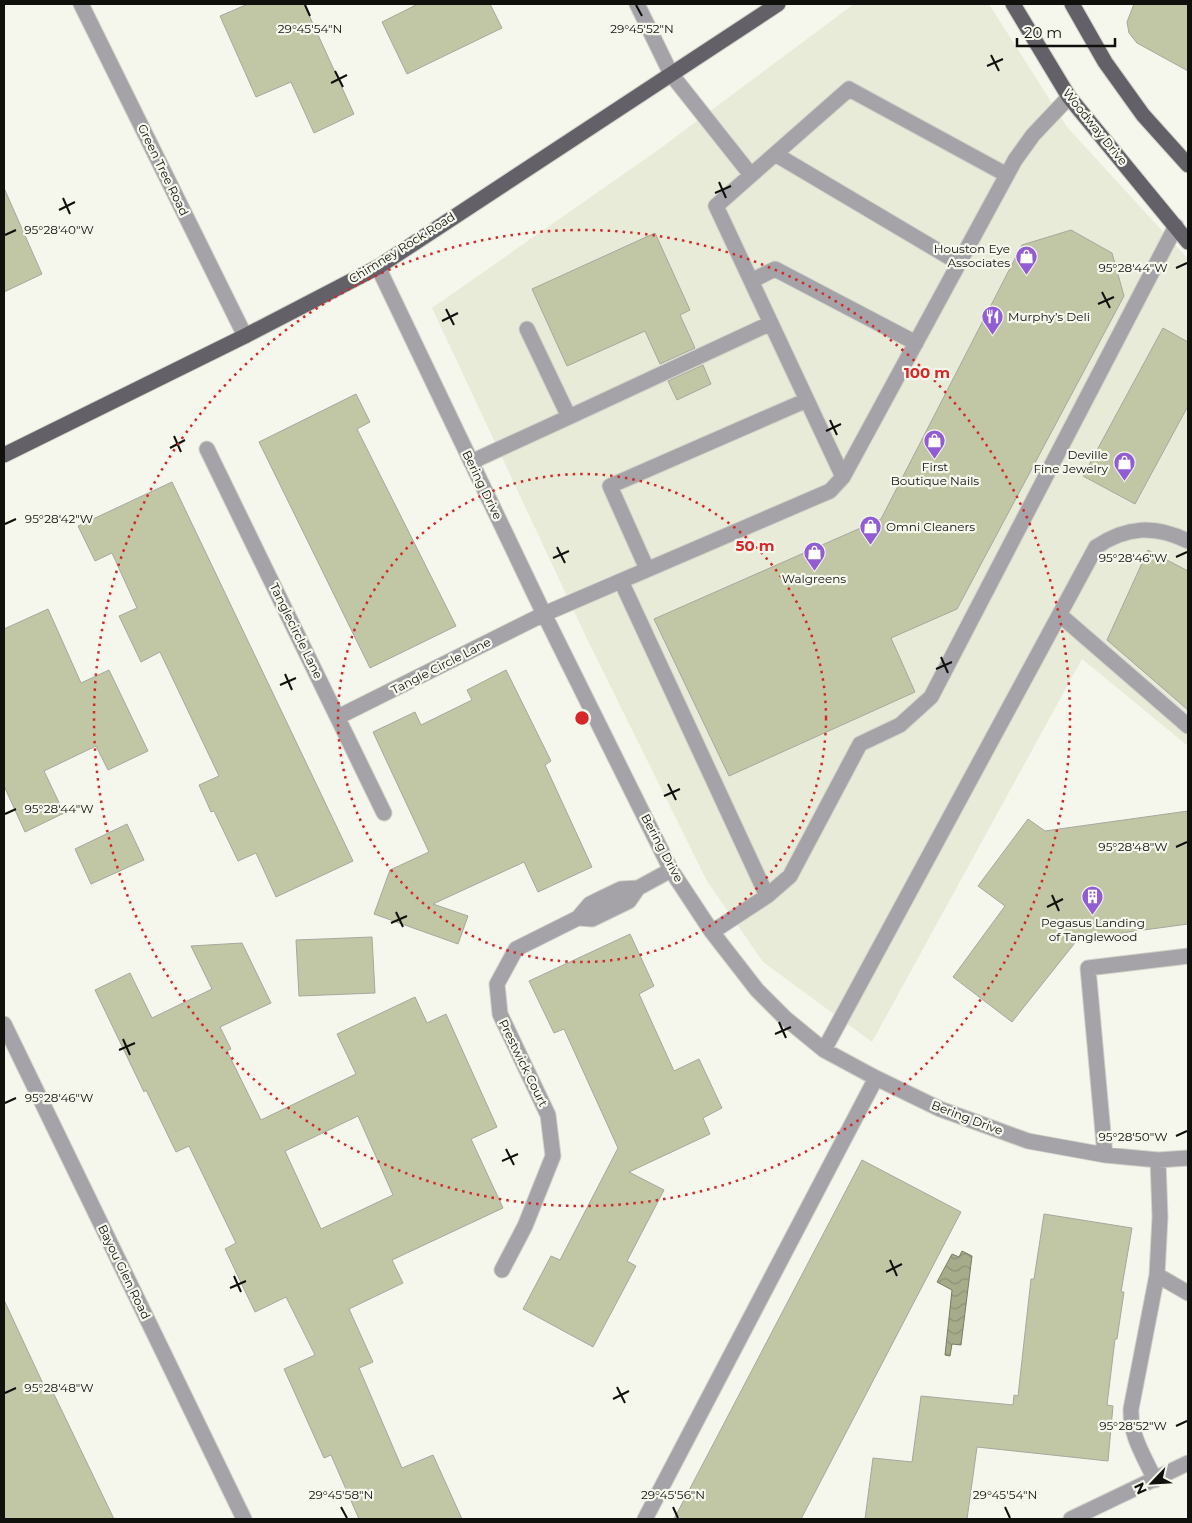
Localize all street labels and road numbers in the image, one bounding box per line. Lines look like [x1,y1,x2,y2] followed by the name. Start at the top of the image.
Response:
[1060,85,1131,168] street label: Woodway Drive
[135,122,192,218] street label: Green Tree Road
[346,209,457,286] street label: Chimney Rock Road
[459,448,506,522] street label: Bering Drive
[267,580,326,681] street label: Tanglecircle Lane
[388,634,493,697] street label: Tangle Circle Lane
[638,811,687,884] street label: Bering Drive
[496,1017,551,1109] street label: Prestwick Court
[929,1097,1005,1138] street label: Bering Drive
[95,1222,154,1322] street label: Bayou Glen Road

